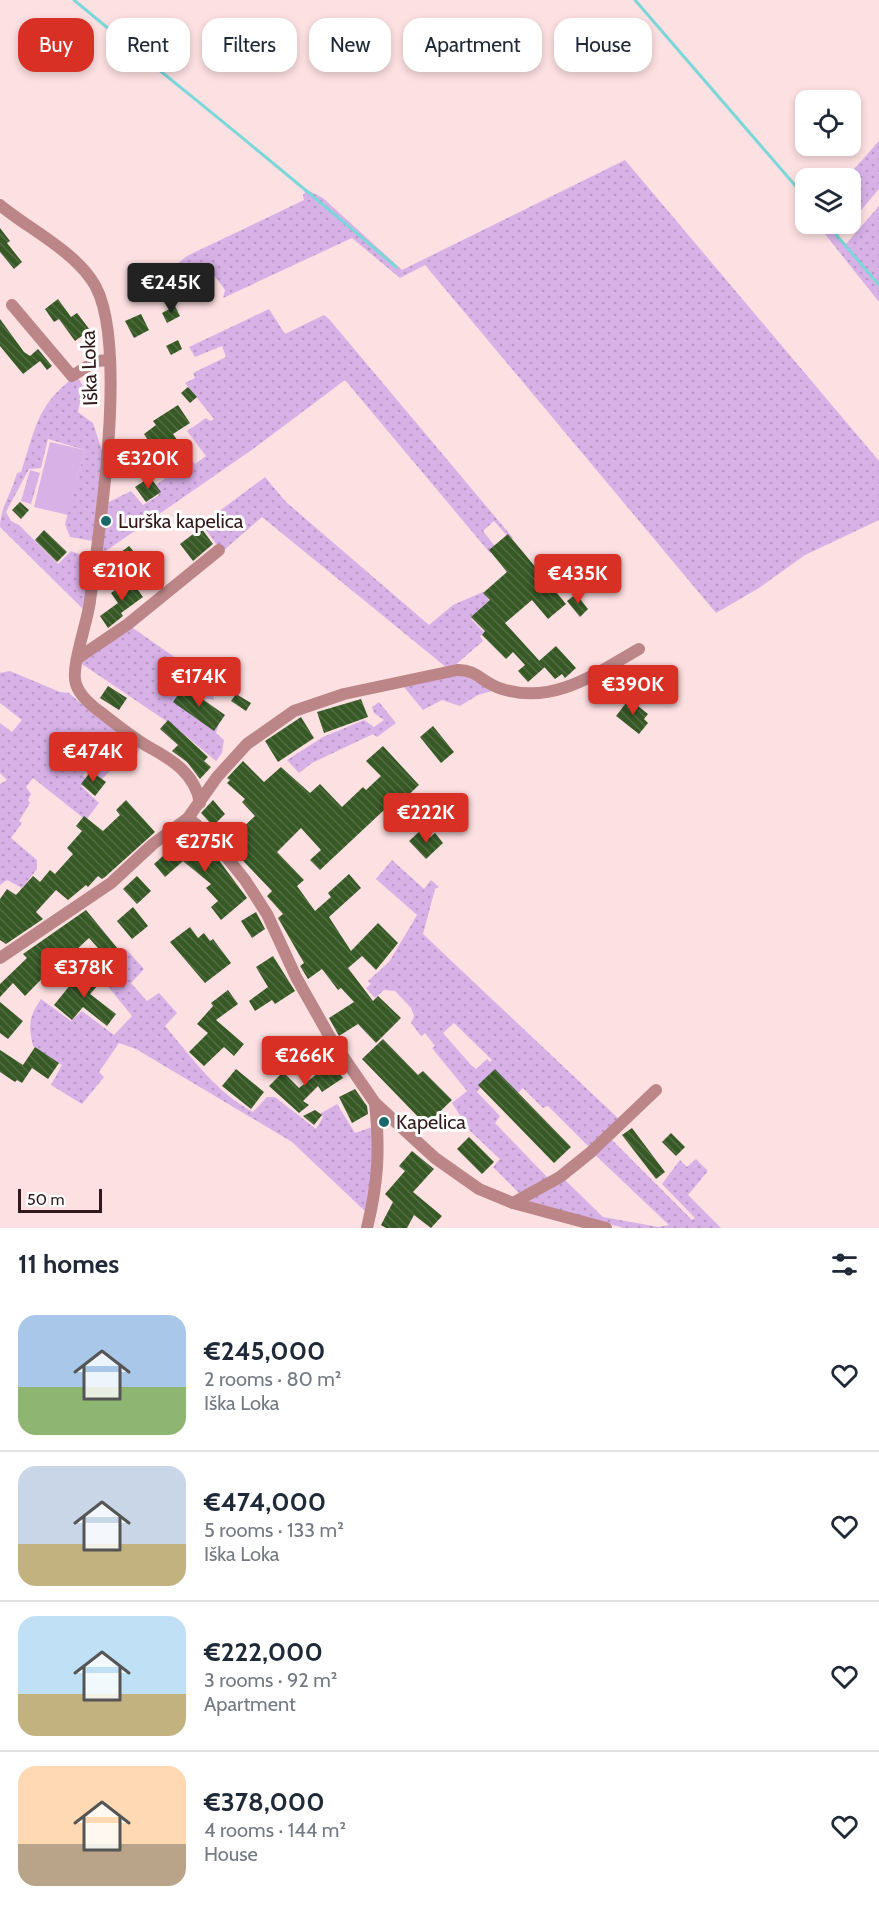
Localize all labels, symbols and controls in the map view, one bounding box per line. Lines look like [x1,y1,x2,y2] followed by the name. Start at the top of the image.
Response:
[18,18,94,72] chip: Buy
[106,18,190,72] chip: Rent
[202,18,297,72] chip: Filters
[309,18,391,72] chip: New
[403,18,542,72] chip: Apartment
[554,18,652,72] chip: House
[795,90,861,234] map controls
[795,90,861,156] button: locate
[795,168,861,234] button: layers
[129,263,213,314] pin: €245K
[141,270,201,294] text: €245K
[76,329,102,406] street label: Iška Loka
[106,439,190,490] pin: €320K
[118,446,178,470] text: €320K
[118,509,244,533] place label: Lurška kapelica
[99,514,113,528] marker: Lurška kapelica
[80,551,164,602] pin: €210K
[536,554,620,605] pin: €435K
[93,558,151,582] text: €210K
[548,561,608,585] text: €435K
[157,657,241,708] pin: €174K
[172,664,226,688] text: €174K
[591,665,675,716] pin: €390K
[602,672,664,696] text: €390K
[51,732,135,783] pin: €474K
[63,739,123,763] text: €474K
[384,793,468,844] pin: €222K
[397,800,455,824] text: €222K
[163,822,247,873] pin: €275K
[177,829,233,853] text: €275K
[42,948,126,999] pin: €378K
[55,955,113,979] text: €378K
[263,1036,347,1087] pin: €266K
[276,1043,334,1067] text: €266K
[396,1110,466,1134] place label: Kapelica
[377,1115,391,1129] marker: Kapelica
[18,1186,102,1214] scale bar
[27,1190,64,1209] text: 50 m
[18,1248,119,1280] text: 11 homes
[828,1248,861,1281] icon: filters
[204,1335,325,1367] text: €245,000
[66,1339,138,1411] icon: home
[828,1359,861,1392] icon: heart
[204,1367,341,1391] text: 2 rooms · 80 m²
[204,1391,279,1415] text: Iška Loka
[204,1486,326,1518] text: €474,000
[66,1490,138,1562] icon: home
[828,1510,861,1543] icon: heart
[204,1518,344,1542] text: 5 rooms · 133 m²
[204,1542,279,1566] text: Iška Loka
[204,1636,323,1668] text: €222,000
[66,1640,138,1712] icon: home
[828,1660,861,1693] icon: heart
[204,1668,337,1692] text: 3 rooms · 92 m²
[204,1692,296,1716] text: Apartment
[204,1786,325,1818] text: €378,000
[66,1790,138,1862] icon: home
[828,1810,861,1843] icon: heart
[204,1818,346,1842] text: 4 rooms · 144 m²
[204,1842,258,1866] text: House

